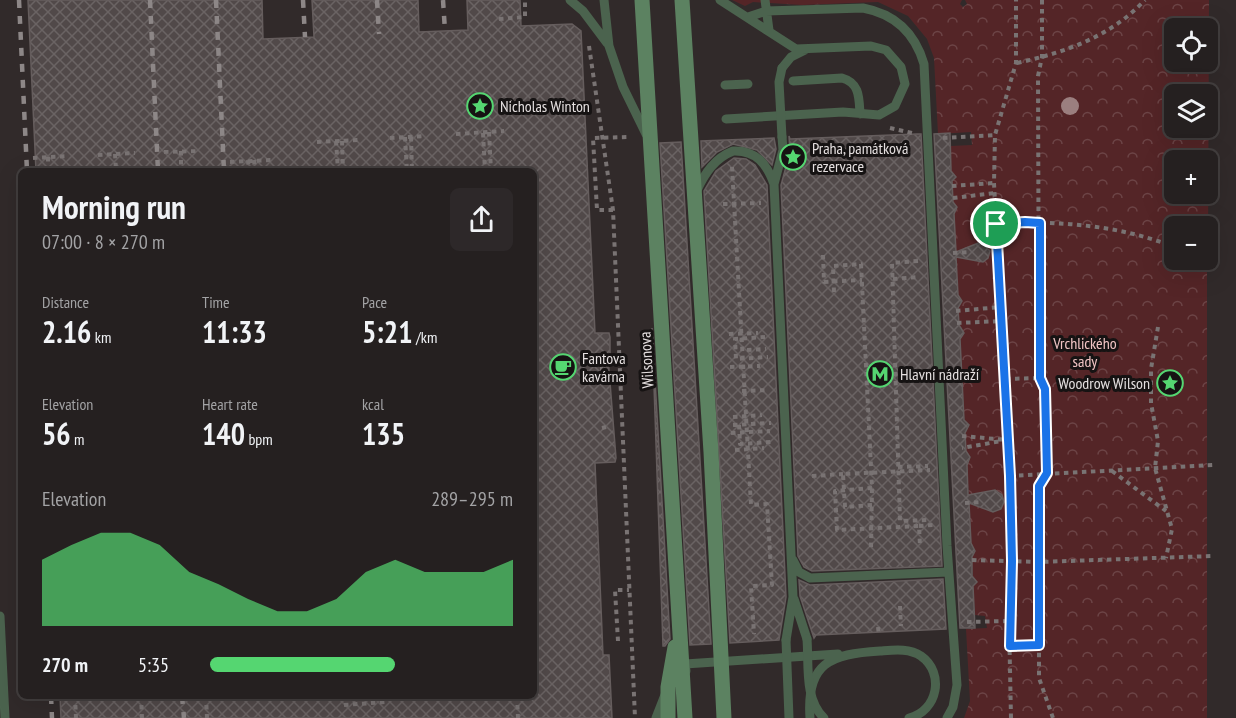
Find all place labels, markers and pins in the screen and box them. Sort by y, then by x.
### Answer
place icon: Nicholas Winton [465,91,495,121]
place label: Nicholas Winton [500,96,590,116]
place label: Praha, památková rezervace [812,138,908,176]
place icon: Praha, památková rezervace [778,142,808,172]
pin [970,198,1021,249]
place label: Fantova kavárna [582,348,626,386]
cafe icon: Fantova kavárna [548,352,578,382]
metro station icon: Hlavní nádraží [865,359,895,389]
place label: Hlavní nádraží [900,364,980,384]
place icon: Woodrow Wilson [1155,368,1185,398]
place label: Woodrow Wilson [1058,373,1150,393]

